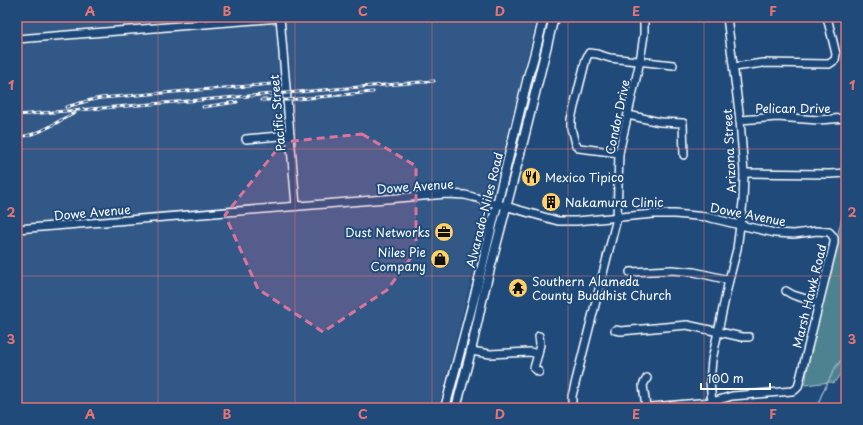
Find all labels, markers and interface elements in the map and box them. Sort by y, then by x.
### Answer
text: A [85,1,95,20]
text: B [223,1,232,20]
text: C [358,1,368,20]
text: D [495,1,505,20]
text: E [632,1,640,20]
text: F [769,1,777,20]
street label: Pacific Street [265,74,289,152]
text: 1 [8,75,14,94]
text: 1 [849,75,855,94]
street label: Condor Drive [600,78,634,156]
street label: Pelican Drive [755,99,831,117]
street label: Arizona Street [718,108,740,194]
street label: Alvarado-Niles Road [461,150,507,270]
restaurant icon: Mexico Tipico [520,166,542,188]
place label: Mexico Tipico [545,168,624,186]
street label: Dowe Avenue [376,174,455,198]
building icon: Nakamura Clinic [540,191,562,213]
place label: Nakamura Clinic [565,193,664,211]
street label: Dowe Avenue [708,198,788,230]
street label: Dowe Avenue [53,200,132,224]
text: 2 [6,202,16,221]
text: 2 [847,202,857,221]
office icon: Dust Networks [433,221,455,243]
place label: Dust Networks [345,223,431,241]
street label: Marsh Hawk Road [787,242,831,350]
place label: Niles Pie Company [371,243,426,275]
shop icon: Niles Pie Company [429,248,451,270]
place label: Southern Alameda County Buddhist Church [532,272,672,304]
temple icon: Southern Alameda County Buddhist Church [507,277,529,299]
text: 3 [7,329,16,348]
text: 3 [848,329,857,348]
scale bar [701,365,770,391]
text: 100 m [707,369,744,387]
text: A [85,404,95,423]
text: B [223,404,232,423]
text: C [358,404,368,423]
text: D [495,404,505,423]
text: E [632,404,640,423]
text: F [769,404,777,423]

